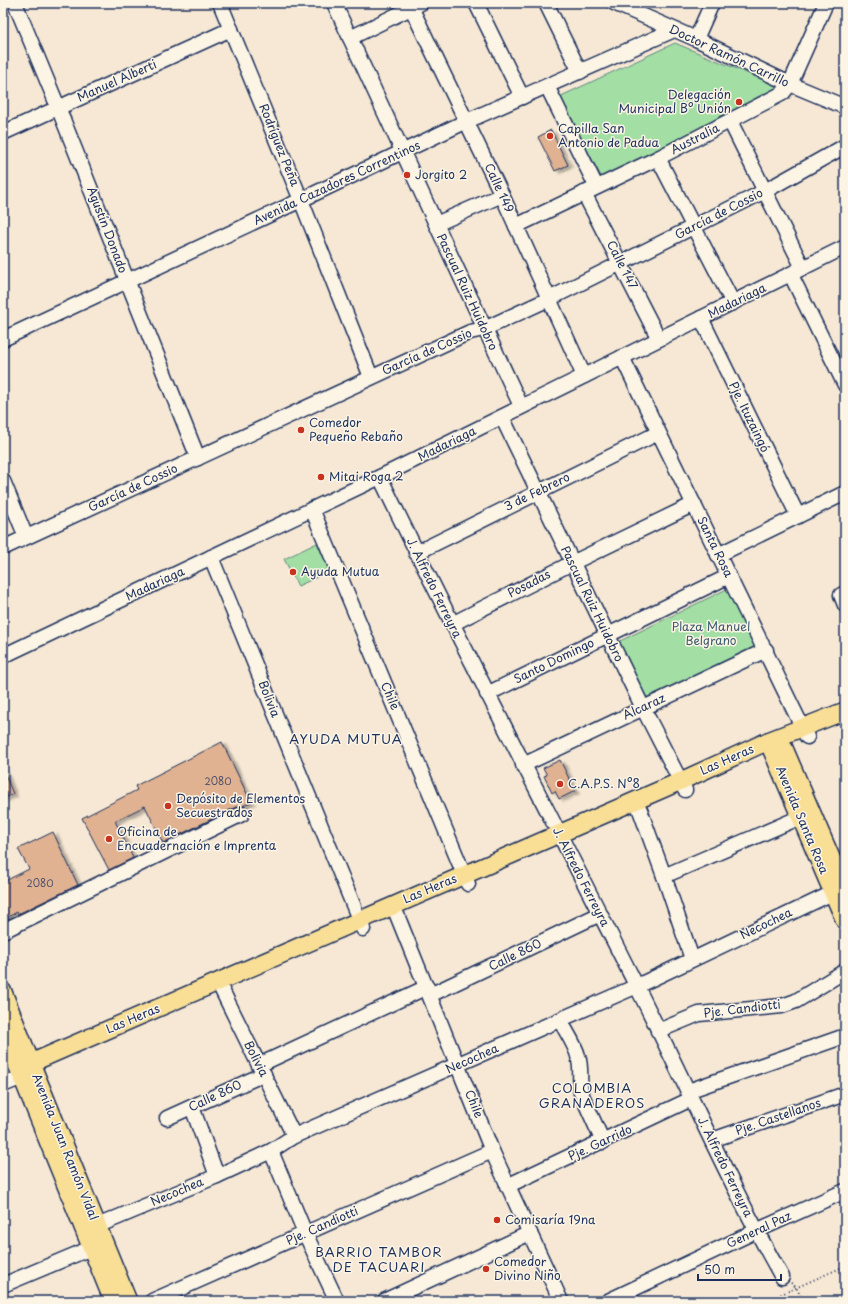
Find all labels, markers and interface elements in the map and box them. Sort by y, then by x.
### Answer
street label: Doctor Ramón Carrillo [666,19,793,91]
street label: Manuel Alberti [74,54,159,106]
place label: Delegación Municipal Bº Unión [618,85,731,117]
marker: Delegación Municipal Bº Unión [734,97,744,107]
street label: Rodríguez Peña [255,101,305,189]
street label: Australia [667,118,723,158]
place label: Capilla San Antonio de Padua [558,119,659,151]
marker: Capilla San Antonio de Padua [545,131,555,141]
street label: Avenida Cazadores Correntinos [250,135,423,229]
street label: Calle 149 [481,160,519,215]
place label: Jorgito 2 [415,165,467,183]
marker: Jorgito 2 [402,170,412,180]
street label: García de Cossio [671,183,766,243]
street label: Agustín Donado [83,184,133,276]
street label: Pascual Ruiz Huidobro [433,230,503,353]
street label: Calle 147 [603,237,643,292]
street label: Madariaga [704,278,769,322]
street label: García de Cossio [379,323,475,379]
street label: Pje. Ituzaingó [725,378,775,455]
place label: Comedor Pequeño Rebaño [309,413,403,445]
street label: Madariaga [414,421,479,465]
marker: Comedor Pequeño Rebaño [296,425,306,435]
street label: García de Cossio [85,458,181,516]
place label: Mitai Roga 2 [329,467,404,485]
street label: 3 de Febrero [501,467,573,515]
marker: Mitai Roga 2 [316,472,326,482]
street label: Santa Rosa [693,513,739,581]
street label: J. Alfredo Ferreyra [403,534,467,641]
street label: Pascual Ruiz Huidobro [557,543,629,665]
street label: Madariaga [122,561,187,605]
place label: Ayuda Mutua [301,562,380,580]
street label: Posadas [504,564,554,602]
marker: Ayuda Mutua [288,567,298,577]
park label: Plaza Manuel Belgrano [672,617,750,649]
street label: Santo Domingo [510,633,597,687]
street label: Bolivia [254,678,286,720]
street label: Chile [377,679,405,713]
street label: Alcaraz [619,688,668,724]
district label: AYUDA MUTUA [289,729,403,748]
street label: Las Heras [697,739,757,779]
street label: Avenida Santa Rosa [772,763,834,877]
house number: 2080 [204,773,232,788]
place label: C.A.P.S. Nº8 [568,774,640,792]
marker: C.A.P.S. Nº8 [555,779,565,789]
place label: Depósito de Elementos Secuestrados [176,789,306,821]
marker: Depósito de Elementos Secuestrados [163,801,173,811]
place label: Oficina de Encuadernación e Imprenta [117,822,277,854]
street label: J. Alfredo Ferreyra [549,824,615,930]
marker: Oficina de Encuadernación e Imprenta [104,834,114,844]
street label: Las Heras [400,868,460,908]
house number: 2080 [26,875,54,890]
street label: Necochea [736,903,795,943]
street label: Calle 860 [485,933,544,975]
street label: Pje. Candiotti [702,994,781,1022]
street label: Las Heras [103,998,163,1038]
street label: Bolivia [240,1037,274,1080]
street label: Necochea [442,1038,501,1078]
street label: Avenida Juan Ramón Vidal [28,1071,104,1223]
street label: Calle 860 [185,1075,244,1115]
district label: COLOMBIA GRANADEROS [539,1078,645,1112]
street label: Chile [461,1087,489,1121]
street label: Pje. Castellanos [732,1093,823,1139]
street label: J. Alfredo Ferreyra [694,1113,758,1220]
street label: Pje. Garrido [565,1119,635,1165]
street label: Necochea [147,1172,206,1210]
street label: Pje. Candiotti [282,1201,361,1249]
street label: General Paz [723,1206,794,1252]
place label: Comisaría 19na [505,1210,596,1228]
marker: Comisaría 19na [492,1215,502,1225]
district label: BARRIO TAMBOR DE TACUARI [315,1242,443,1276]
place label: Comedor Divino Niño [494,1252,561,1284]
scale bar [698,1256,781,1282]
text: 50 m [704,1260,735,1278]
marker: Comedor Divino Niño [481,1264,491,1274]

